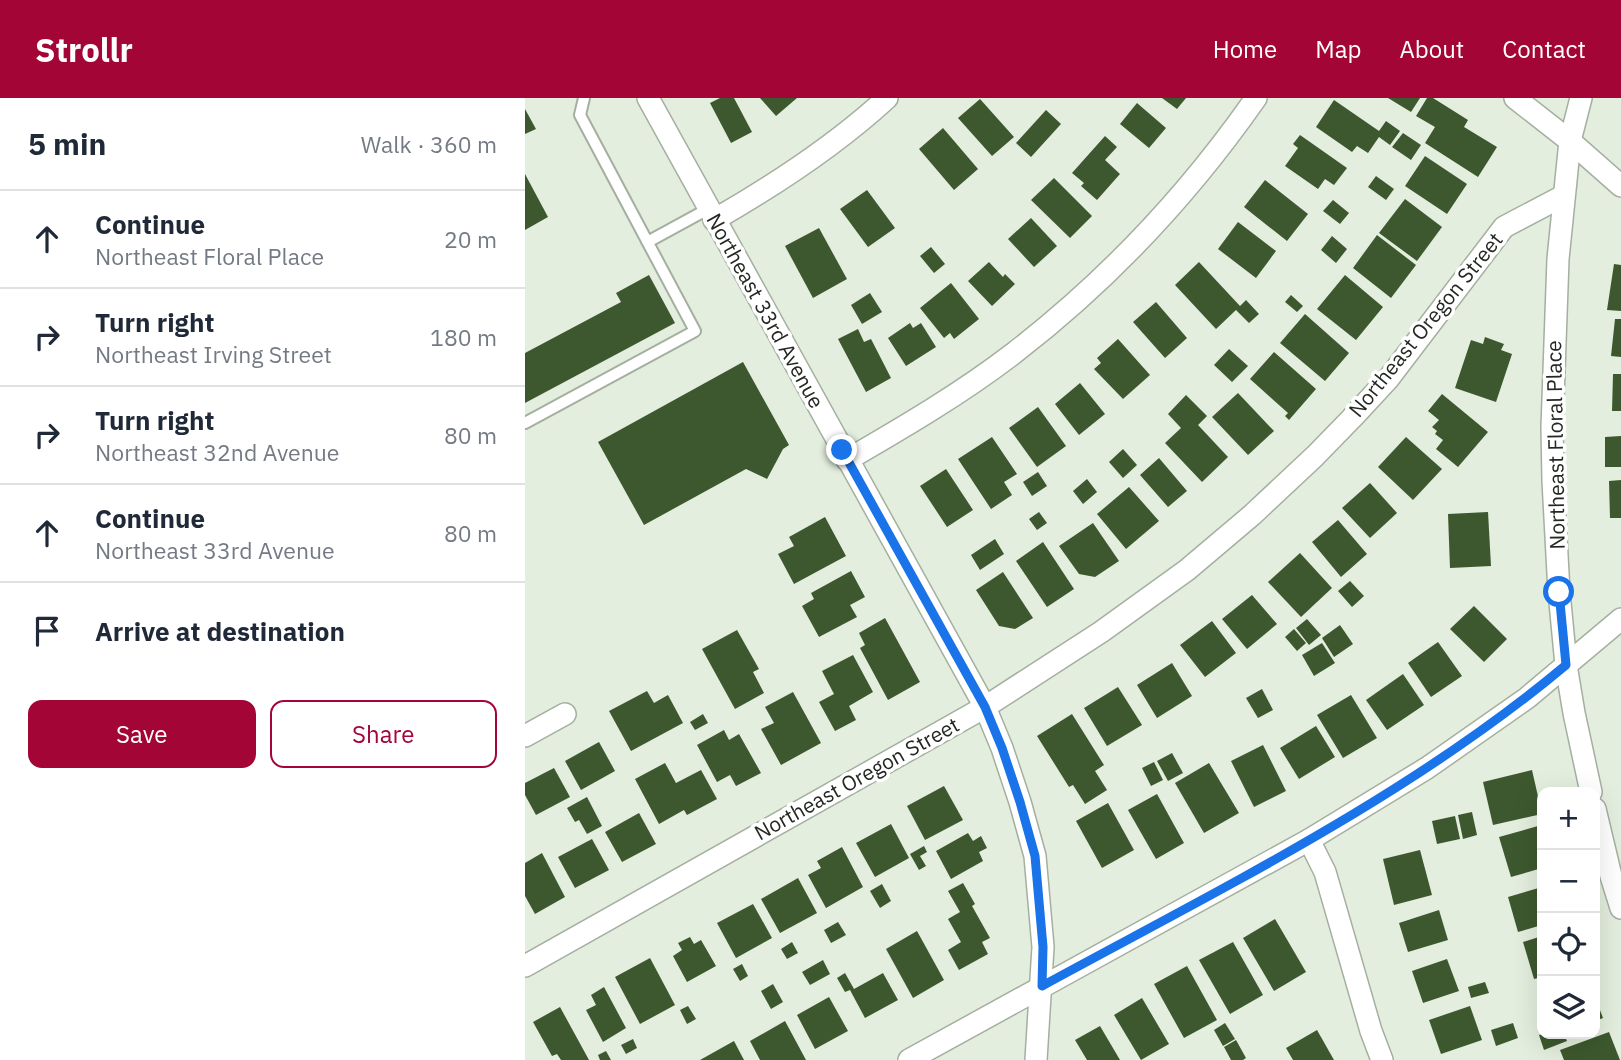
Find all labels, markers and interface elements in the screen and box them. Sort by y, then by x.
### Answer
text: Strollr [35,28,133,71]
text: Home [1213,33,1277,65]
text: Map [1315,33,1361,65]
text: About [1399,33,1464,65]
text: Contact [1502,33,1586,65]
text: 5 min [28,124,106,163]
text: Walk · 360 m [361,129,497,159]
text: Continue [95,207,205,241]
street label: Northeast 33rd Avenue [701,208,831,413]
icon: ahead [28,220,66,258]
text: 20 m [444,224,497,254]
street label: Northeast Oregon Street [1342,226,1508,423]
text: Northeast Floral Place [95,241,324,271]
text: Turn right [95,305,214,339]
icon: right [28,318,66,356]
text: 180 m [430,322,497,352]
text: Northeast Irving Street [95,339,332,369]
street label: Northeast Floral Place [1539,340,1571,550]
text: Turn right [95,403,214,437]
icon: right [28,416,66,454]
text: 80 m [444,420,497,450]
route end [826,434,857,465]
text: Northeast 32nd Avenue [95,437,340,467]
text: Continue [95,501,205,535]
icon: ahead [28,514,66,552]
text: 80 m [444,518,497,548]
text: Northeast 33rd Avenue [95,535,335,565]
route start [1543,576,1574,607]
icon: arrive [28,612,66,650]
text: Arrive at destination [95,614,345,648]
button: Save [28,700,256,768]
button: Share [270,700,497,768]
street label: Northeast Oregon Street [749,710,964,846]
map controls [1537,787,1600,1039]
button: + [1537,787,1600,850]
button: − [1537,850,1600,913]
button: locate [1537,913,1600,976]
button: layers [1537,976,1600,1039]

